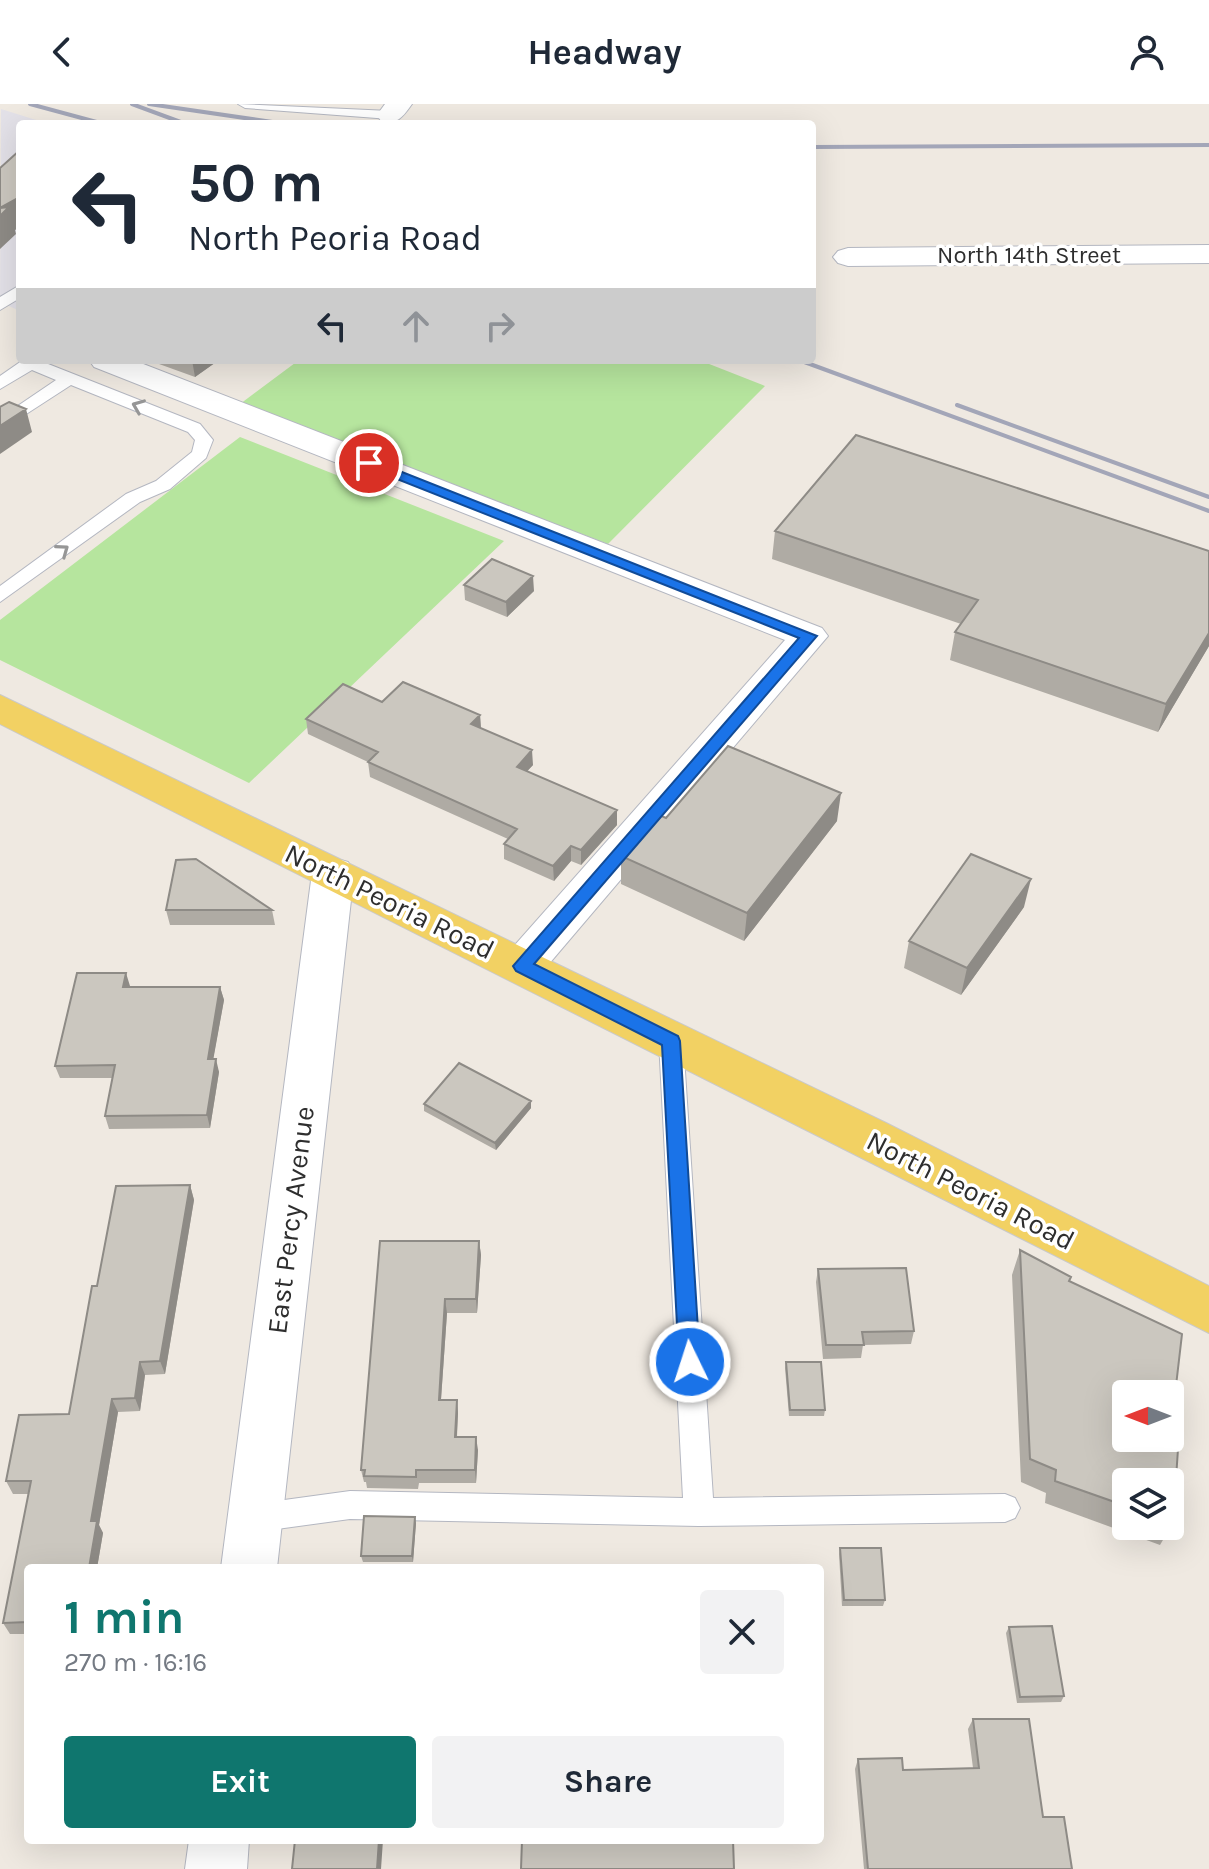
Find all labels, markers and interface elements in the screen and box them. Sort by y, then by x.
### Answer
icon: back [40,30,84,74]
icon: person [1125,30,1169,74]
text: Headway [527,31,682,73]
text: 50 m [188,150,323,215]
icon: left [56,152,160,256]
text: North Peoria Road [188,217,482,259]
street label: North 14th Street [937,241,1121,269]
icon: left [310,304,354,348]
icon: ahead [394,304,438,348]
icon: right [478,304,522,348]
one-way arrow [132,399,146,416]
pin [335,429,403,497]
icon: arrive [347,441,391,485]
one-way arrow [54,545,69,560]
street label: North Peoria Road [280,836,500,966]
street label: East Percy Avenue [260,1104,321,1336]
street label: North Peoria Road [861,1124,1080,1257]
position arrow [648,1320,732,1404]
north arrow [1112,1380,1184,1452]
map controls [1112,1380,1184,1540]
button: layers [1112,1468,1184,1540]
text: 1 min [64,1589,184,1645]
button: close [700,1590,784,1674]
text: 270 m · 16:16 [64,1647,207,1678]
button: Exit [64,1736,416,1828]
button: Share [432,1736,784,1828]

